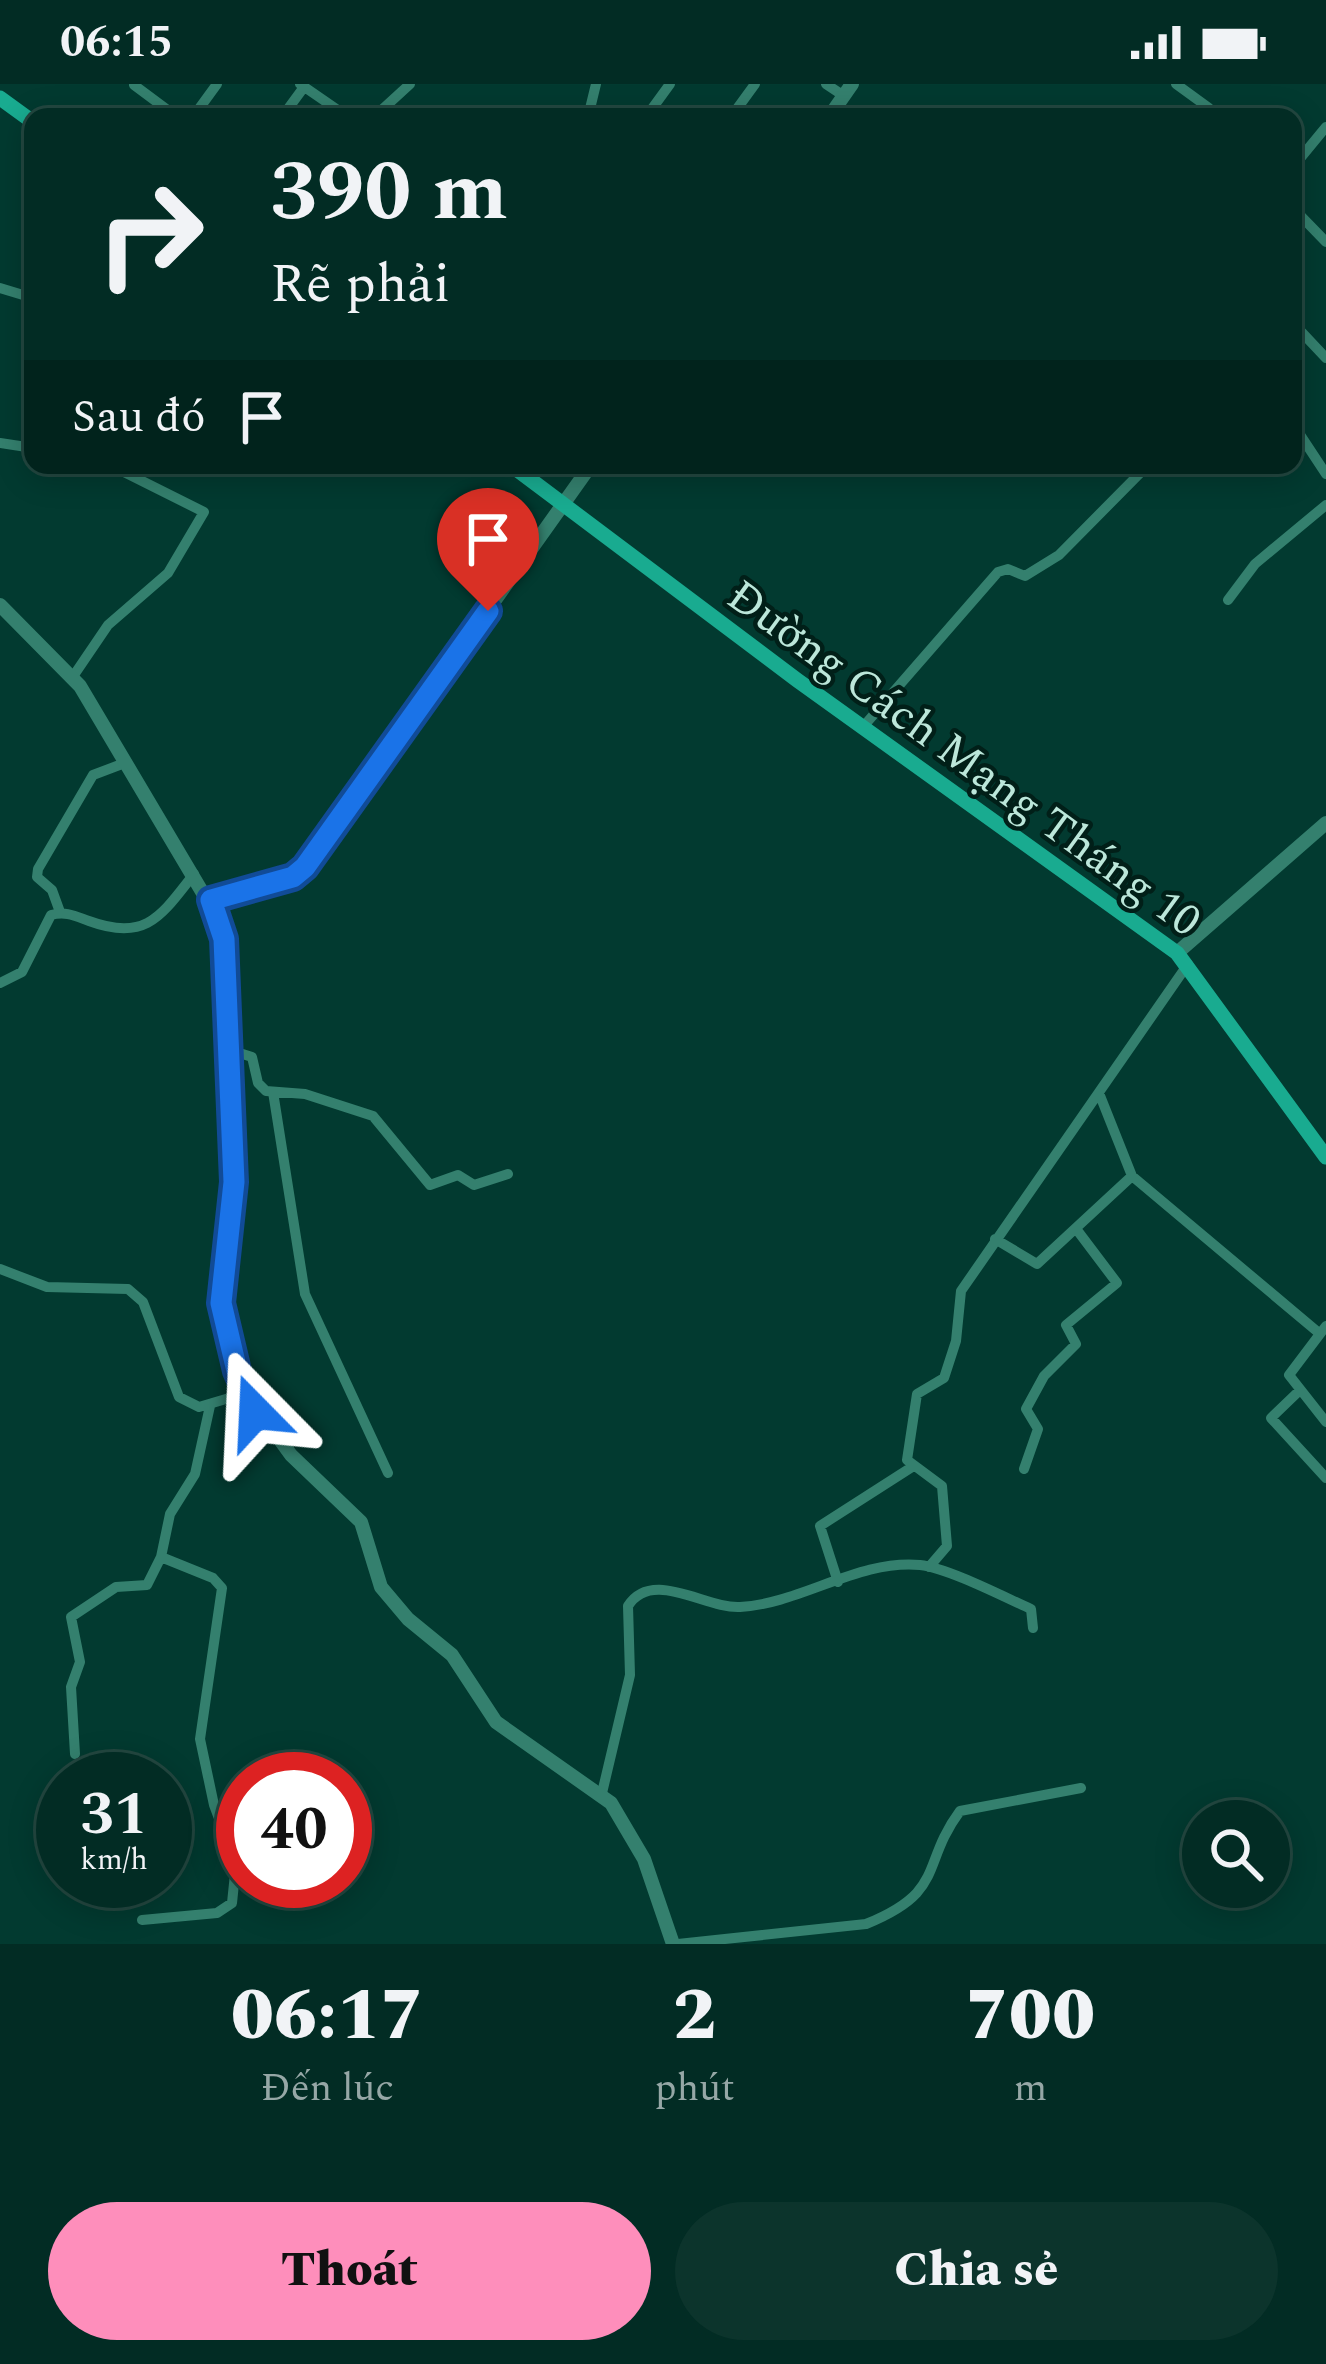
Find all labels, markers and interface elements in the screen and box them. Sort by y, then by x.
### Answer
text: 06:15 [60,8,173,77]
text: 390 m [270,129,508,257]
icon: right [72,156,228,312]
text: Rẽ phải [270,244,450,326]
text: Sau đó [72,383,205,452]
icon: arrive [229,384,295,450]
pin [437,488,539,611]
icon: arrive [455,506,521,572]
street label: Đường Cách Mạng Tháng 10 [712,563,1215,955]
position arrow [192,1349,318,1475]
speed limit sign: 40 [216,1752,372,1908]
text: 31 [80,1769,148,1861]
map controls [1182,1800,1290,1908]
button: search [1182,1800,1290,1908]
text: km/h [80,1837,148,1883]
text: 06:17 [231,1962,424,2071]
text: 2 [673,1962,716,2071]
text: 700 [966,1962,1095,2071]
text: Đến lúc [260,2059,394,2118]
text: phút [654,2059,735,2118]
text: m [1014,2059,1047,2118]
button: Thoát [48,2202,651,2340]
button: Chia sẻ [675,2202,1278,2340]

